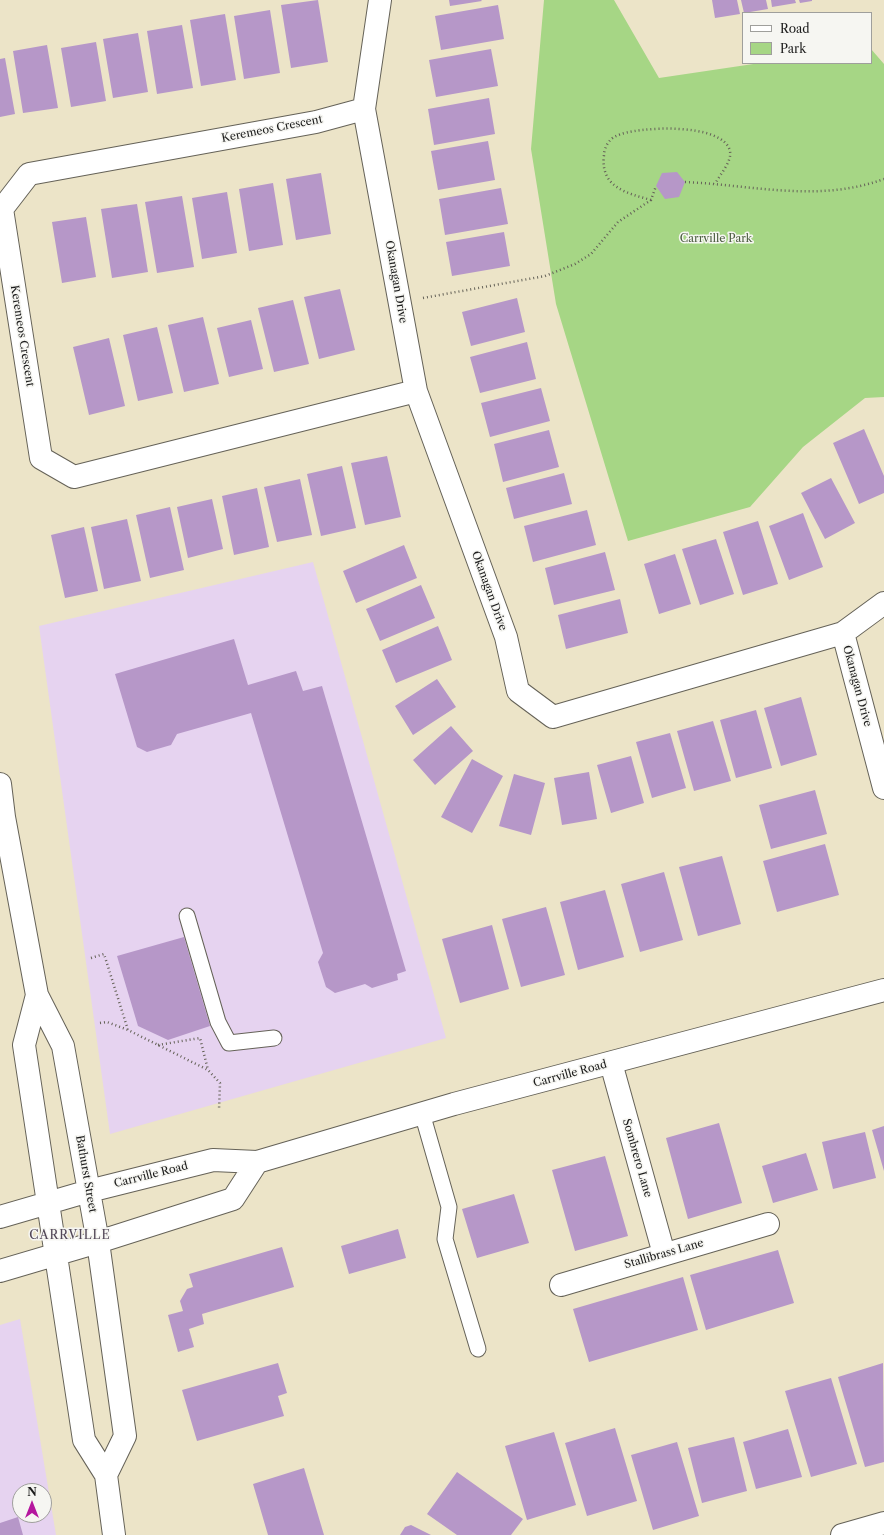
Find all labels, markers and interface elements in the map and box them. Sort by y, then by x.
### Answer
legend [742,12,872,64]
text: Road [780,21,810,36]
text: Park [780,41,806,56]
street label: Keremeos Crescent [220,113,324,145]
park label: Carrville Park [680,232,752,246]
street label: Okanagan Drive [382,240,410,324]
street label: Keremeos Crescent [7,284,37,388]
street label: Okanagan Drive [468,549,510,633]
street label: Okanagan Drive [840,644,874,728]
street label: Carrville Road [532,1058,608,1090]
street label: Sombrero Lane [619,1117,655,1199]
street label: Bathurst Street [73,1134,99,1214]
street label: Carrville Road [113,1159,189,1191]
district label: CARRVILLE [29,1229,111,1243]
street label: Stallibrass Lane [623,1236,705,1272]
north arrow [12,1483,52,1523]
text: N [27,1485,37,1499]

